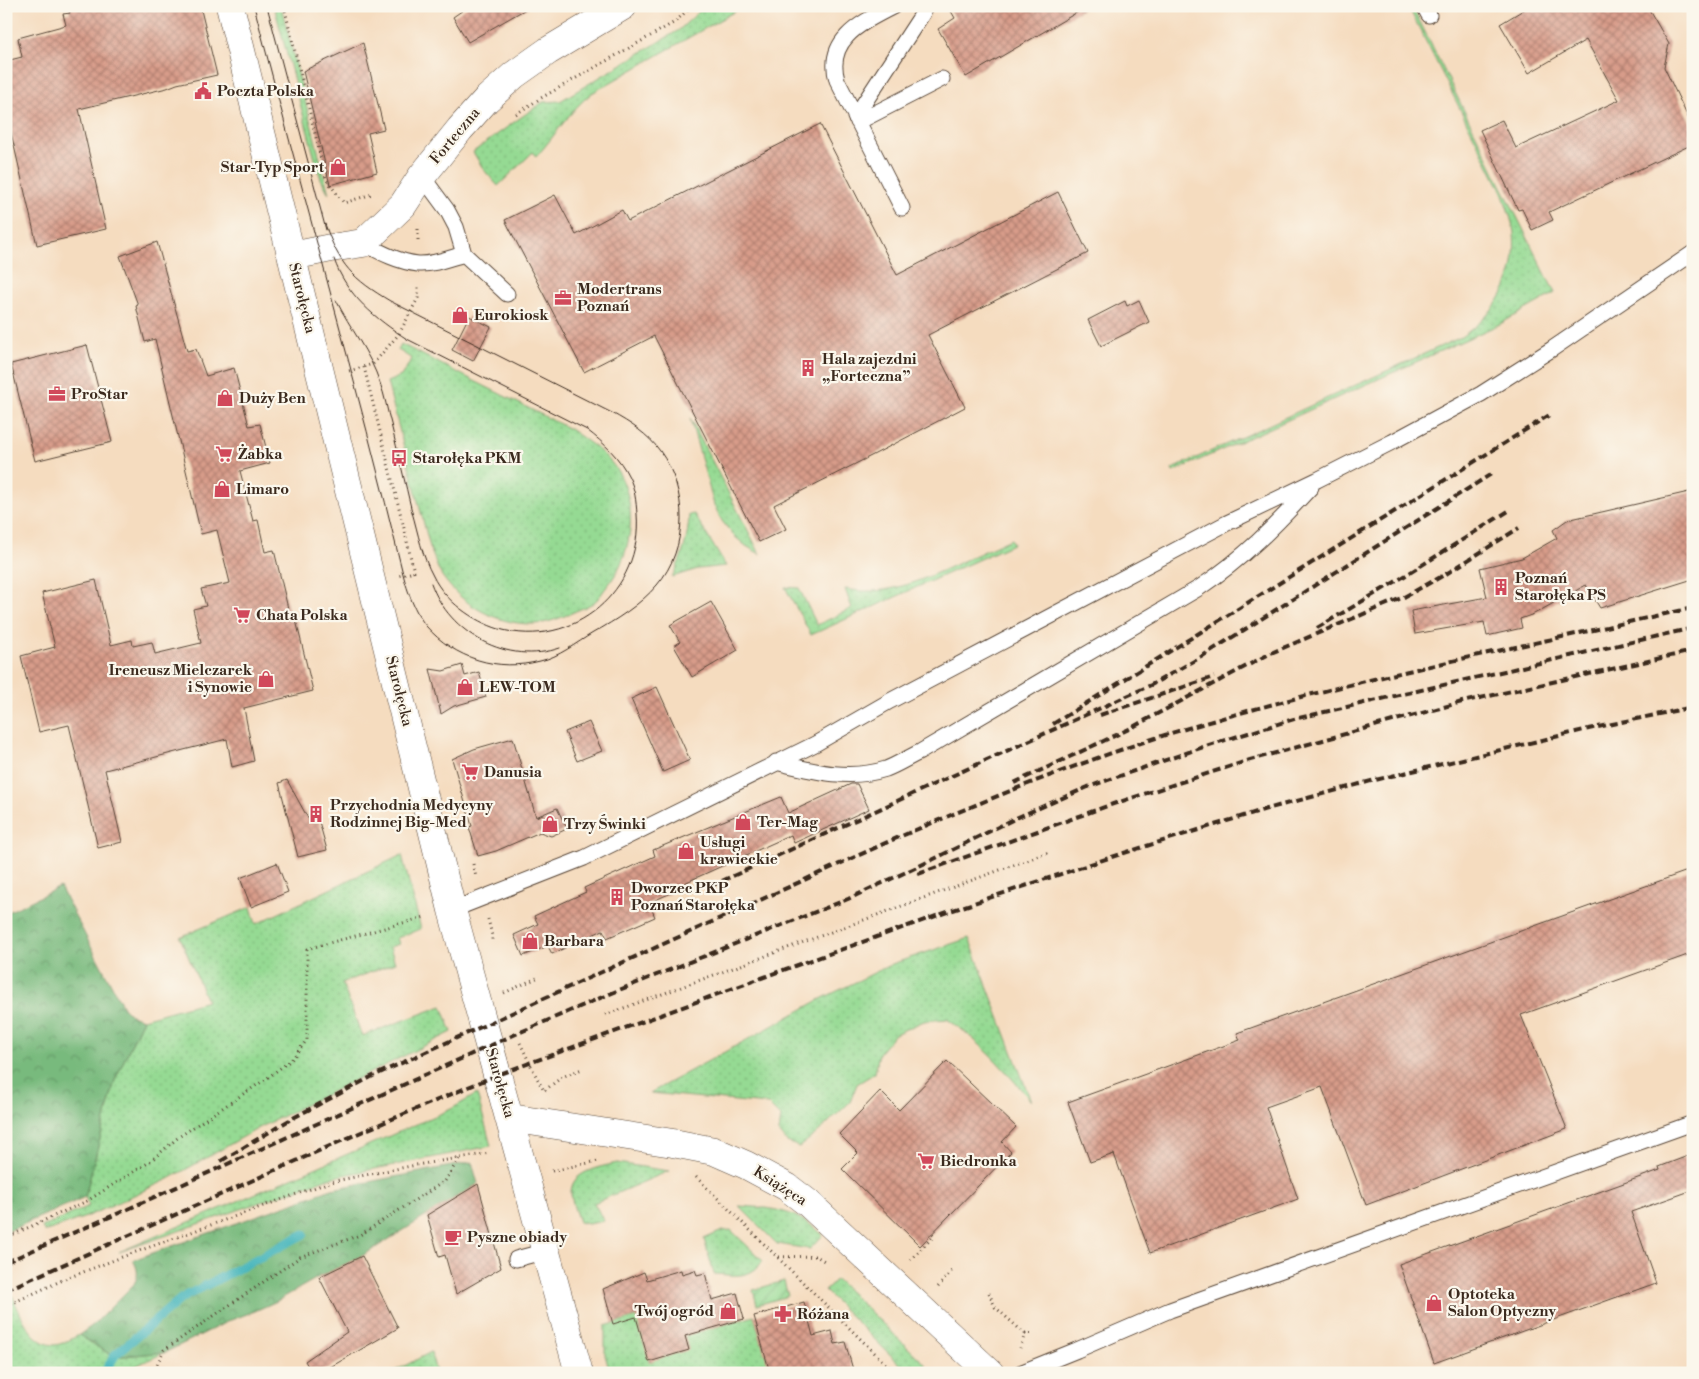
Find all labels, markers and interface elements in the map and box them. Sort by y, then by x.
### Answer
public building icon: Poczta Polska [193,81,213,101]
place label: Poczta Polska [217,82,315,101]
street label: Forteczna [426,103,484,168]
shop icon: Star-Typ Sport [328,157,348,177]
place label: Star-Typ Sport [221,158,325,177]
street label: Starołęcka [284,261,320,336]
place label: Modertrans Poznań [577,280,662,316]
office icon: Modertrans Poznań [553,288,573,308]
shop icon: Eurokiosk [450,305,470,325]
place label: Eurokiosk [474,306,549,325]
place label: Hala zajezdni „Forteczna” [822,350,917,386]
building icon: Hala zajezdni „Forteczna” [798,358,818,378]
office icon: ProStar [47,384,67,404]
place label: ProStar [71,385,129,404]
shop icon: Duży Ben [215,388,235,408]
place label: Duży Ben [239,389,307,408]
supermarket icon: Żabka [214,444,234,464]
place label: Żabka [238,444,283,464]
bus stop icon: Starołęka PKM [389,448,409,468]
place label: Starołęka PKM [413,449,521,468]
shop icon: Limaro [212,479,232,499]
place label: Limaro [236,480,289,499]
place label: Poznań Starołęka PS [1515,569,1606,605]
building icon: Poznań Starołęka PS [1491,577,1511,597]
supermarket icon: Chata Polska [232,605,252,625]
place label: Chata Polska [256,606,349,625]
street label: Starołęcka [381,654,417,729]
place label: Ireneusz Mielczarek i Synowie [109,661,253,697]
shop icon: Ireneusz Mielczarek i Synowie [256,669,276,689]
shop icon: LEW-TOM [455,677,475,697]
place label: LEW-TOM [479,678,556,697]
supermarket icon: Danusia [460,762,480,782]
place label: Danusia [484,763,543,782]
place label: Przychodnia Medycyny Rodzinnej Big-Med [330,796,494,832]
building icon: Przychodnia Medycyny Rodzinnej Big-Med [306,804,326,824]
shop icon: Ter-Mag [733,812,753,832]
place label: Ter-Mag [757,813,818,832]
shop icon: Trzy Świnki [540,814,560,834]
place label: Trzy Świnki [564,814,646,834]
place label: Usługi krawieckie [700,833,778,869]
shop icon: Usługi krawieckie [676,841,696,861]
place label: Dworzec PKP Poznań Starołęka [631,879,756,915]
building icon: Dworzec PKP Poznań Starołęka [607,887,627,907]
shop icon: Barbara [520,931,540,951]
place label: Barbara [544,932,605,951]
street label: Starołęcka [481,1046,519,1121]
supermarket icon: Biedronka [916,1151,936,1171]
place label: Biedronka [940,1152,1018,1171]
street label: Książęca [750,1162,811,1210]
cafe icon: Pyszne obiady [443,1227,463,1247]
place label: Pyszne obiady [467,1228,567,1247]
place label: Optoteka Salon Optyczny [1448,1285,1556,1321]
shop icon: Optoteka Salon Optyczny [1424,1293,1444,1313]
shop icon: Twój ogród [718,1301,738,1321]
place label: Twój ogród [635,1302,715,1321]
pharmacy icon: Różana [773,1304,793,1324]
place label: Różana [797,1305,850,1324]

